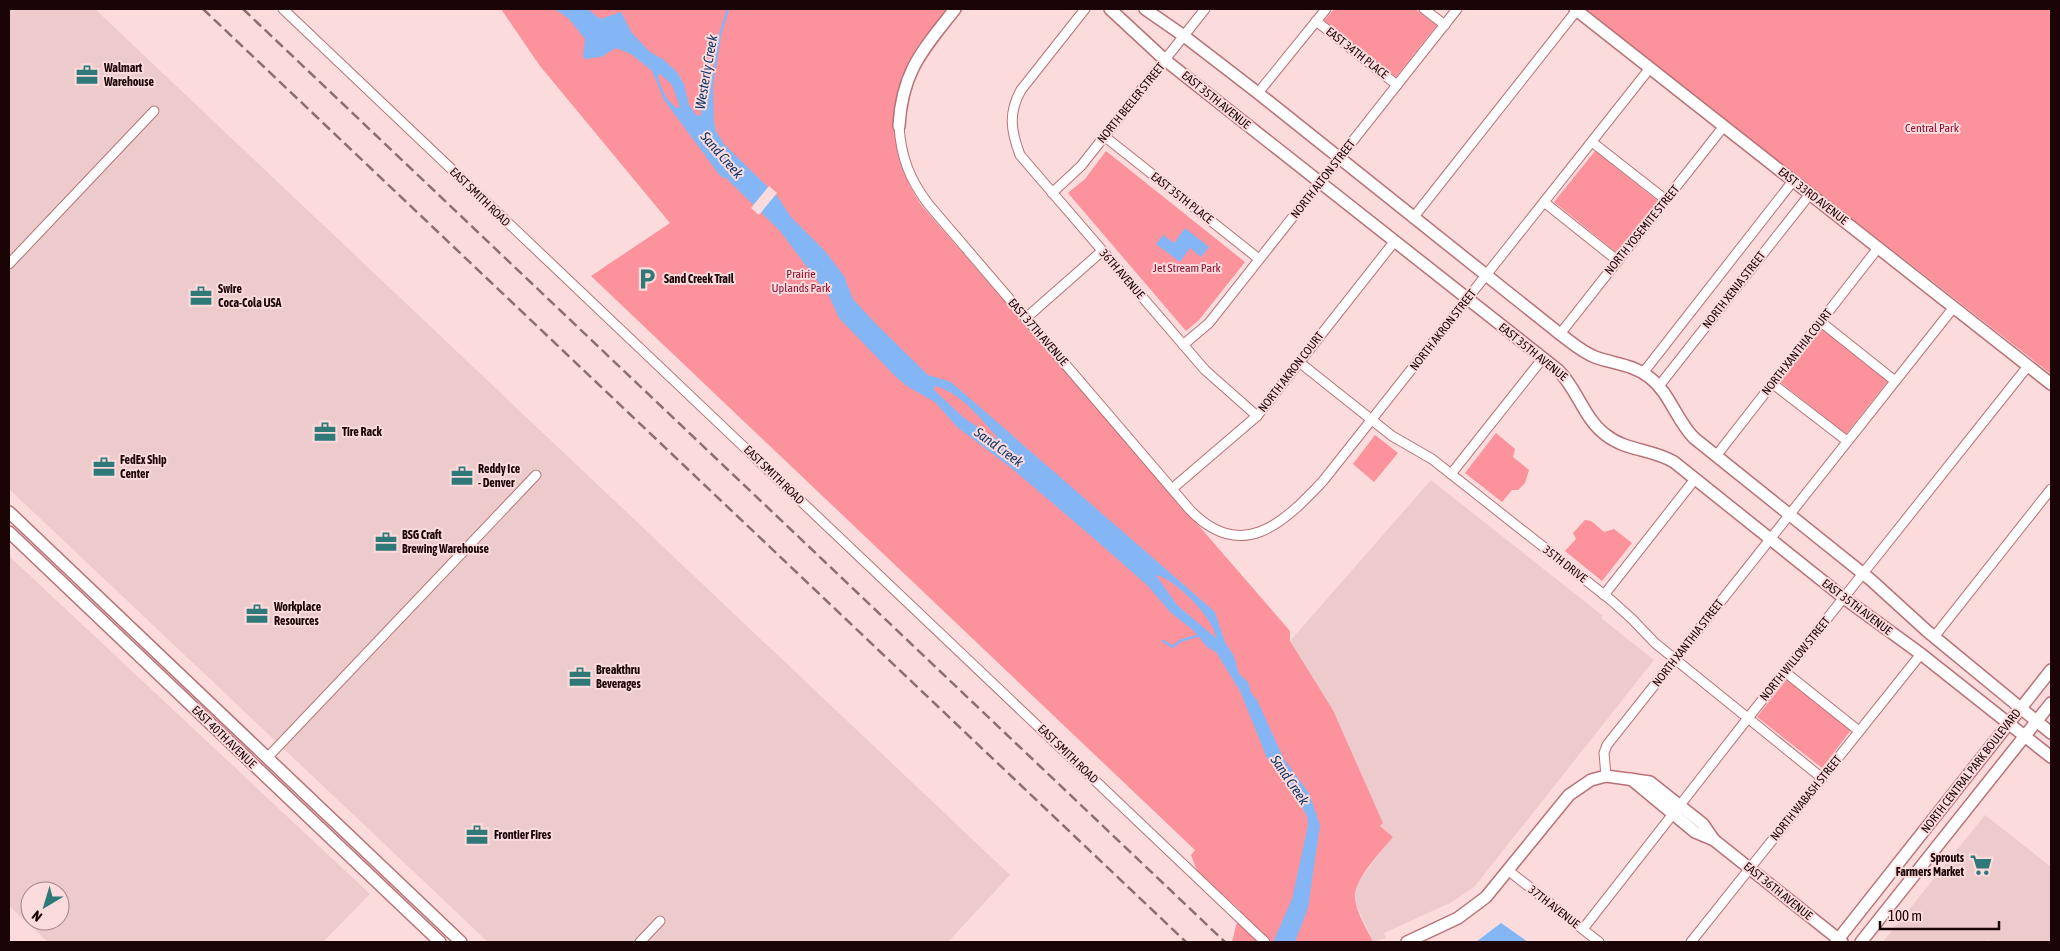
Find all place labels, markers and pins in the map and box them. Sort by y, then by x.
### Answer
place label: Walmart Warehouse [103,61,154,89]
office icon: Walmart Warehouse [74,62,100,88]
parking icon: Sand Creek Trail [634,266,660,292]
place label: Sand Creek Trail [664,272,735,286]
place label: Swire Coca-Cola USA [218,282,282,310]
office icon: Swire Coca-Cola USA [188,283,214,309]
office icon: Tire Rack [312,419,338,445]
place label: Tire Rack [342,425,382,439]
place label: FedEx Ship Center [120,453,167,481]
office icon: FedEx Ship Center [91,454,117,480]
place label: Reddy Ice - Denver [478,462,521,490]
office icon: Reddy Ice - Denver [449,463,475,489]
place label: BSG Craft Brewing Warehouse [402,528,490,556]
office icon: BSG Craft Brewing Warehouse [373,529,399,555]
place label: Workplace Resources [273,600,322,628]
office icon: Workplace Resources [244,601,270,627]
place label: Breakthru Beverages [596,663,642,691]
office icon: Breakthru Beverages [567,664,593,690]
office icon: Frontier Fires [464,822,490,848]
place label: Frontier Fires [494,828,552,842]
place label: Sprouts Farmers Market [1896,851,1965,879]
supermarket icon: Sprouts Farmers Market [1968,852,1994,878]

